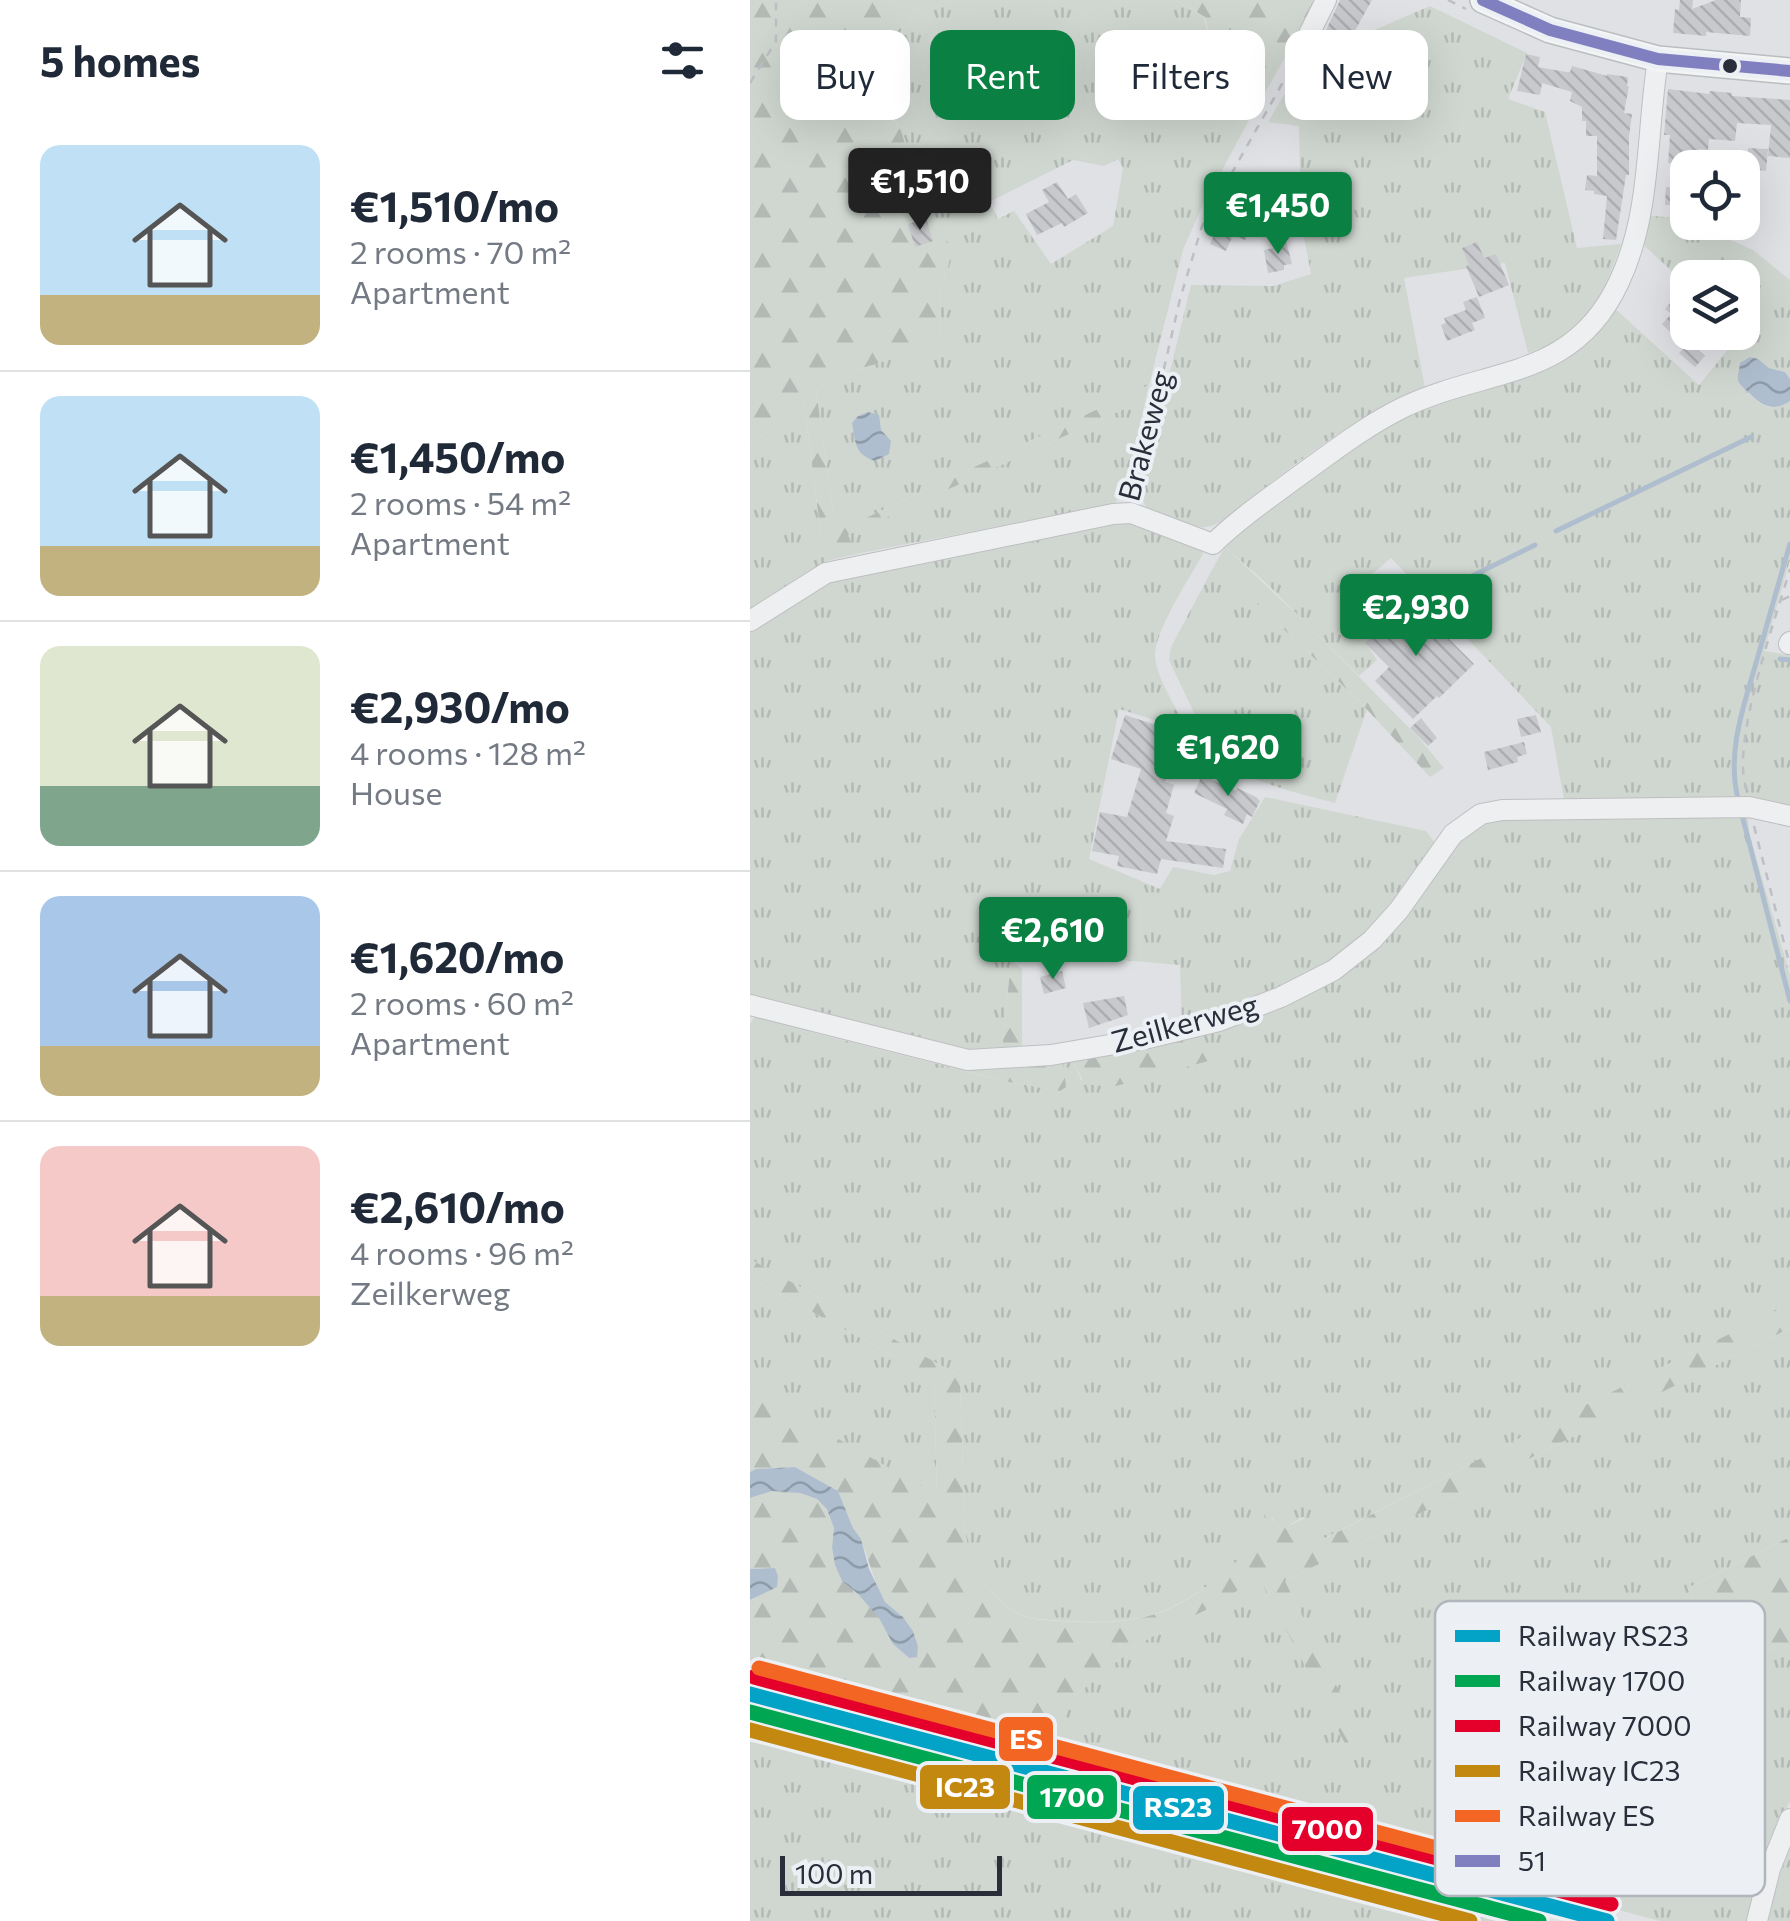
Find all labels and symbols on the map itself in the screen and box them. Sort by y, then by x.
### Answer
unlabelled marker [1720,56,1740,76]
pin: €1,510 [839,148,1001,233]
pin: €1,450 [1197,172,1359,257]
street label: Brakeweg [1108,366,1179,505]
pin: €2,930 [1335,574,1497,659]
pin: €1,620 [1147,714,1309,799]
pin: €2,610 [972,897,1134,982]
street label: Zeilkerweg [1107,984,1262,1059]
legend [1435,1601,1765,1896]
text: Railway RS23 [1518,1618,1689,1652]
text: Railway 1700 [1518,1663,1685,1697]
text: Railway 7000 [1518,1708,1691,1742]
line badge: ES [997,1715,1055,1763]
text: ES [1009,1721,1043,1755]
text: Railway IC23 [1518,1753,1680,1787]
line badge: IC23 [918,1763,1012,1811]
text: IC23 [935,1769,995,1803]
line badge: 1700 [1025,1773,1119,1821]
text: 1700 [1039,1779,1105,1813]
line badge: RS23 [1131,1784,1226,1832]
text: RS23 [1144,1789,1212,1823]
text: Railway ES [1518,1798,1655,1832]
line badge: 7000 [1280,1805,1375,1853]
text: 7000 [1291,1811,1363,1845]
text: 51 [1518,1843,1546,1877]
scale bar [780,1851,1002,1896]

